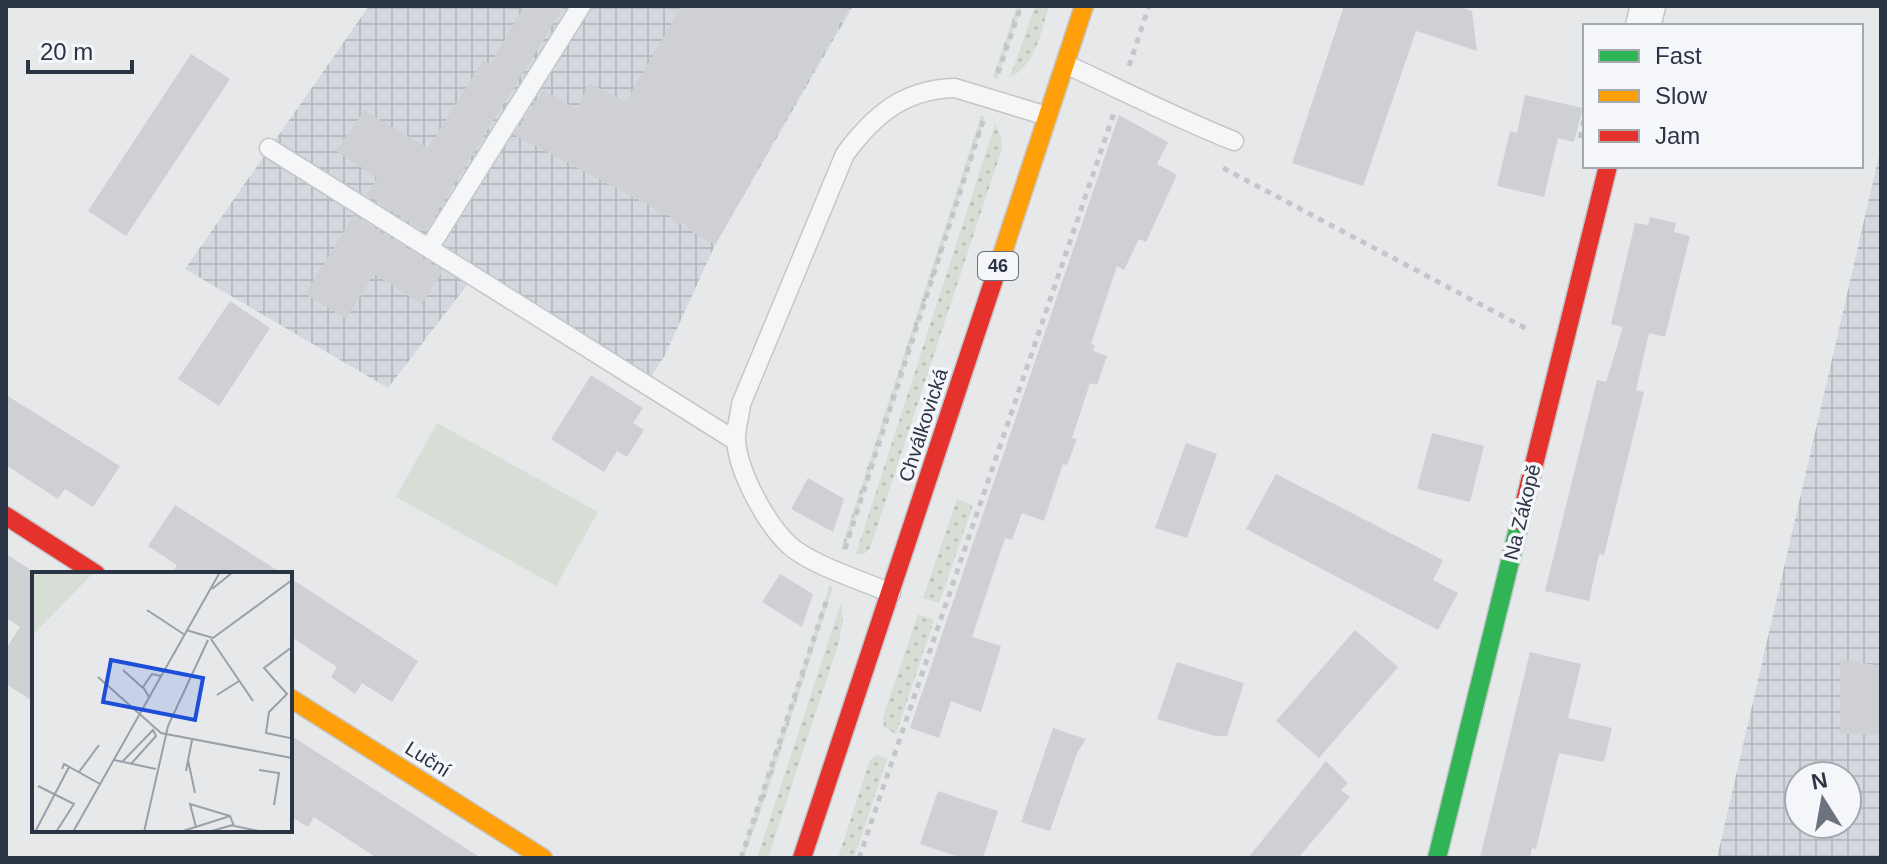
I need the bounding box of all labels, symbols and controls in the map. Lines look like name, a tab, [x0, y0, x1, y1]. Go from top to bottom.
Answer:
scale bar	[28, 24, 132, 74]
legend	[1583, 24, 1863, 168]
text: 20 m	[40, 38, 93, 65]
text: Fast	[1655, 42, 1702, 69]
text: Slow	[1655, 82, 1708, 109]
text: Jam	[1655, 122, 1700, 149]
road number: 46	[978, 252, 1018, 280]
street label: Chválkovická	[894, 365, 952, 484]
street label: Na Zákopě	[1499, 462, 1545, 562]
inset map	[32, 572, 292, 832]
street label: Luční	[401, 737, 455, 782]
north arrow	[1783, 760, 1863, 840]
text: N	[1809, 767, 1829, 795]

